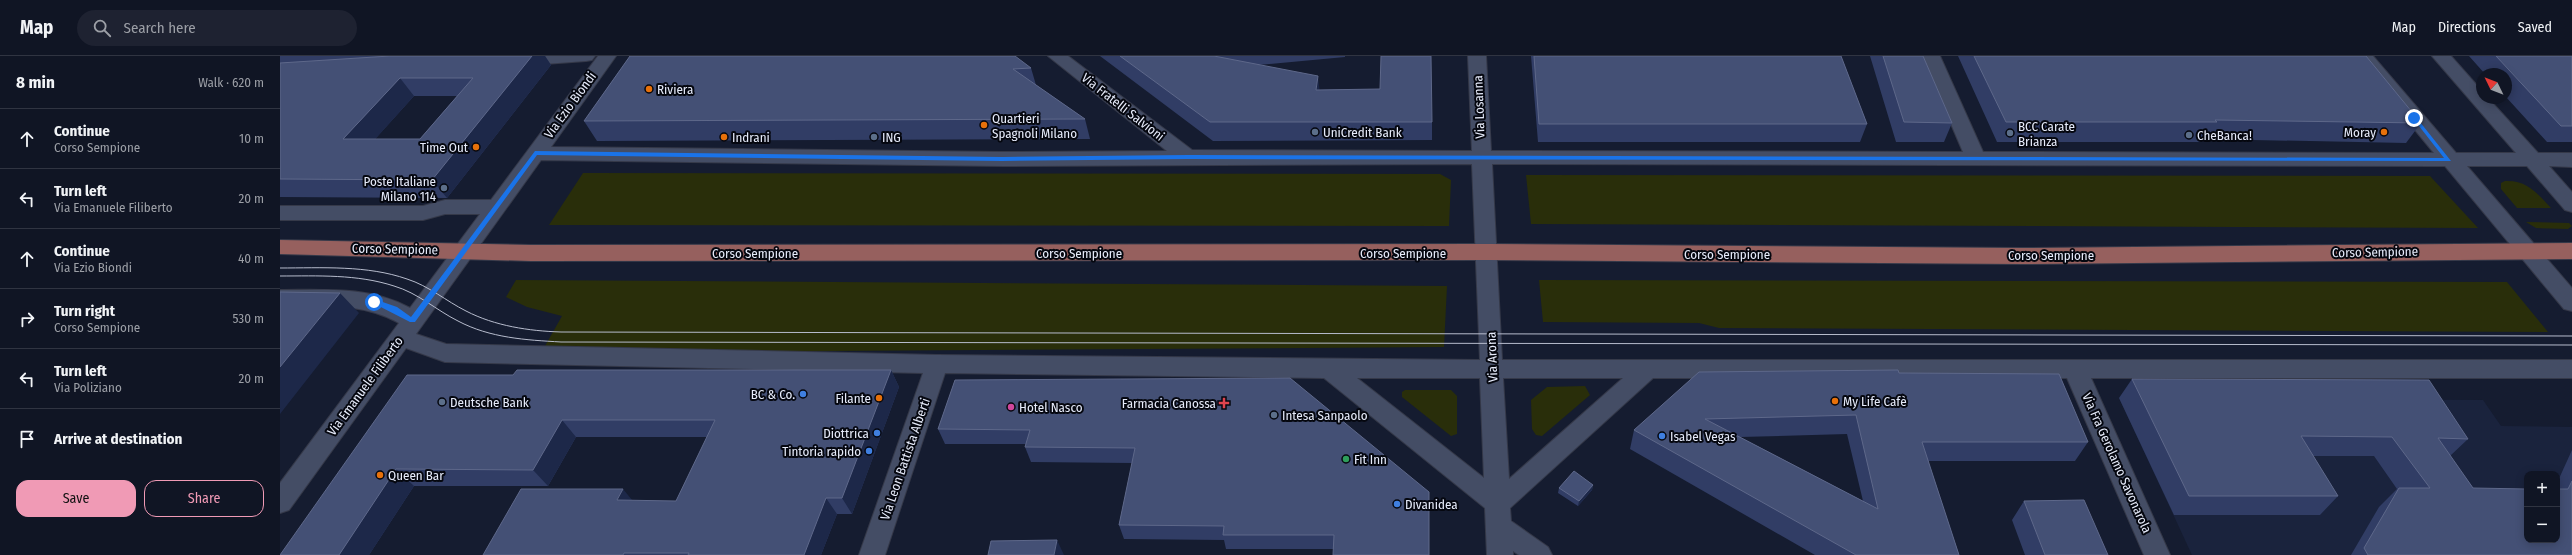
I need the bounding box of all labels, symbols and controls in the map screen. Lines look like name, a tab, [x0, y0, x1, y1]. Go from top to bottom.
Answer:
search box	[77, 10, 357, 46]
text: Map	[20, 16, 53, 39]
icon: search	[91, 17, 113, 39]
text: Search here	[123, 19, 196, 37]
text: Map	[2392, 19, 2416, 36]
text: Directions	[2438, 19, 2496, 36]
text: Saved	[2518, 19, 2552, 36]
north arrow	[2476, 68, 2512, 104]
street label: Via Ezio Biondi	[541, 69, 599, 141]
street label: Via Fratelli Salvioni	[1079, 70, 1167, 144]
text: 8 min	[16, 72, 55, 93]
text: Walk · 620 m	[198, 75, 264, 90]
street label: Via Losanna	[1470, 75, 1488, 139]
place label: Riviera	[657, 82, 693, 97]
marker: Riviera	[644, 84, 654, 94]
route end	[2405, 109, 2423, 127]
place label: Quartieri Spagnoli Milano	[992, 111, 1077, 141]
place label: BCC Carate Brianza	[2018, 119, 2075, 149]
marker: Quartieri Spagnoli Milano	[979, 120, 989, 130]
text: Continue	[54, 122, 110, 140]
place label: UniCredit Bank	[1323, 125, 1403, 140]
place label: Moray	[2344, 125, 2376, 140]
marker: UniCredit Bank	[1310, 127, 1320, 137]
marker: Moray	[2379, 127, 2389, 137]
icon: ahead	[16, 128, 38, 150]
marker: BCC Carate Brianza	[2005, 128, 2015, 138]
place label: CheBanca!	[2197, 128, 2252, 143]
place label: Indrani	[732, 130, 770, 145]
place label: ING	[882, 130, 901, 145]
marker: CheBanca!	[2184, 130, 2194, 140]
text: 10 m	[239, 131, 264, 146]
marker: Indrani	[719, 132, 729, 142]
marker: ING	[869, 132, 879, 142]
text: Corso Sempione	[54, 140, 140, 155]
place label: Time Out	[420, 140, 469, 155]
marker: Time Out	[471, 142, 481, 152]
place label: Poste Italiane Milano 114	[364, 174, 436, 204]
text: Turn left	[54, 182, 107, 200]
marker: Poste Italiane Milano 114	[439, 183, 449, 193]
icon: left	[16, 188, 38, 210]
text: 20 m	[238, 191, 264, 206]
text: Via Emanuele Filiberto	[54, 200, 173, 215]
street label: Corso Sempione	[352, 241, 438, 257]
text: Continue	[54, 242, 110, 260]
street label: Corso Sempione	[2332, 244, 2418, 260]
street label: Corso Sempione	[712, 246, 798, 261]
street label: Corso Sempione	[1036, 246, 1122, 261]
street label: Corso Sempione	[1360, 246, 1446, 261]
street label: Corso Sempione	[1684, 247, 1770, 262]
icon: ahead	[16, 248, 38, 270]
street label: Corso Sempione	[2008, 248, 2094, 263]
text: 40 m	[238, 251, 264, 266]
text: Via Ezio Biondi	[54, 260, 132, 275]
route start	[365, 293, 383, 311]
text: Turn right	[54, 302, 115, 320]
icon: right	[16, 308, 38, 330]
text: 530 m	[232, 311, 264, 326]
text: Corso Sempione	[54, 320, 140, 335]
street label: Via Arona	[1484, 332, 1500, 382]
street label: Via Emanuele Filiberto	[324, 333, 406, 438]
text: Turn left	[54, 362, 107, 380]
icon: left	[16, 368, 38, 390]
text: 20 m	[238, 371, 264, 386]
text: Via Poliziano	[54, 380, 122, 395]
place label: BC & Co.	[751, 387, 795, 402]
marker: BC & Co.	[798, 389, 808, 399]
place label: Filante	[835, 391, 871, 406]
street label: Via Fra Gerolamo Savonarola	[2079, 391, 2155, 535]
marker: Filante	[874, 393, 884, 403]
place label: My Life Cafè	[1843, 394, 1907, 409]
place label: Deutsche Bank	[450, 395, 530, 410]
street label: Via Leon Battista Alberti	[877, 396, 933, 522]
place label: Farmacia Canossa	[1122, 396, 1216, 411]
marker: My Life Cafè	[1830, 396, 1840, 406]
marker: Deutsche Bank	[437, 397, 447, 407]
marker: Farmacia Canossa	[1219, 398, 1229, 408]
place label: Hotel Nasco	[1019, 400, 1083, 415]
marker: Hotel Nasco	[1006, 402, 1016, 412]
place label: Intesa Sanpaolo	[1282, 408, 1368, 423]
marker: Intesa Sanpaolo	[1269, 410, 1279, 420]
place label: Diottrica	[823, 426, 869, 441]
icon: arrive	[16, 428, 38, 450]
marker: Diottrica	[872, 428, 882, 438]
place label: Isabel Vegas	[1670, 429, 1736, 444]
text: Arrive at destination	[54, 430, 182, 448]
marker: Isabel Vegas	[1657, 431, 1667, 441]
place label: Tintoria rapido	[782, 444, 861, 459]
marker: Tintoria rapido	[864, 446, 874, 456]
place label: Fit Inn	[1354, 452, 1387, 467]
marker: Fit Inn	[1341, 454, 1351, 464]
place label: Queen Bar	[388, 468, 444, 483]
marker: Queen Bar	[375, 470, 385, 480]
map controls	[2524, 471, 2560, 543]
button: +	[2524, 471, 2560, 507]
button: Save	[16, 480, 136, 517]
button: Share	[144, 480, 264, 517]
place label: Divanidea	[1405, 497, 1458, 512]
marker: Divanidea	[1392, 499, 1402, 509]
button: −	[2524, 507, 2560, 543]

